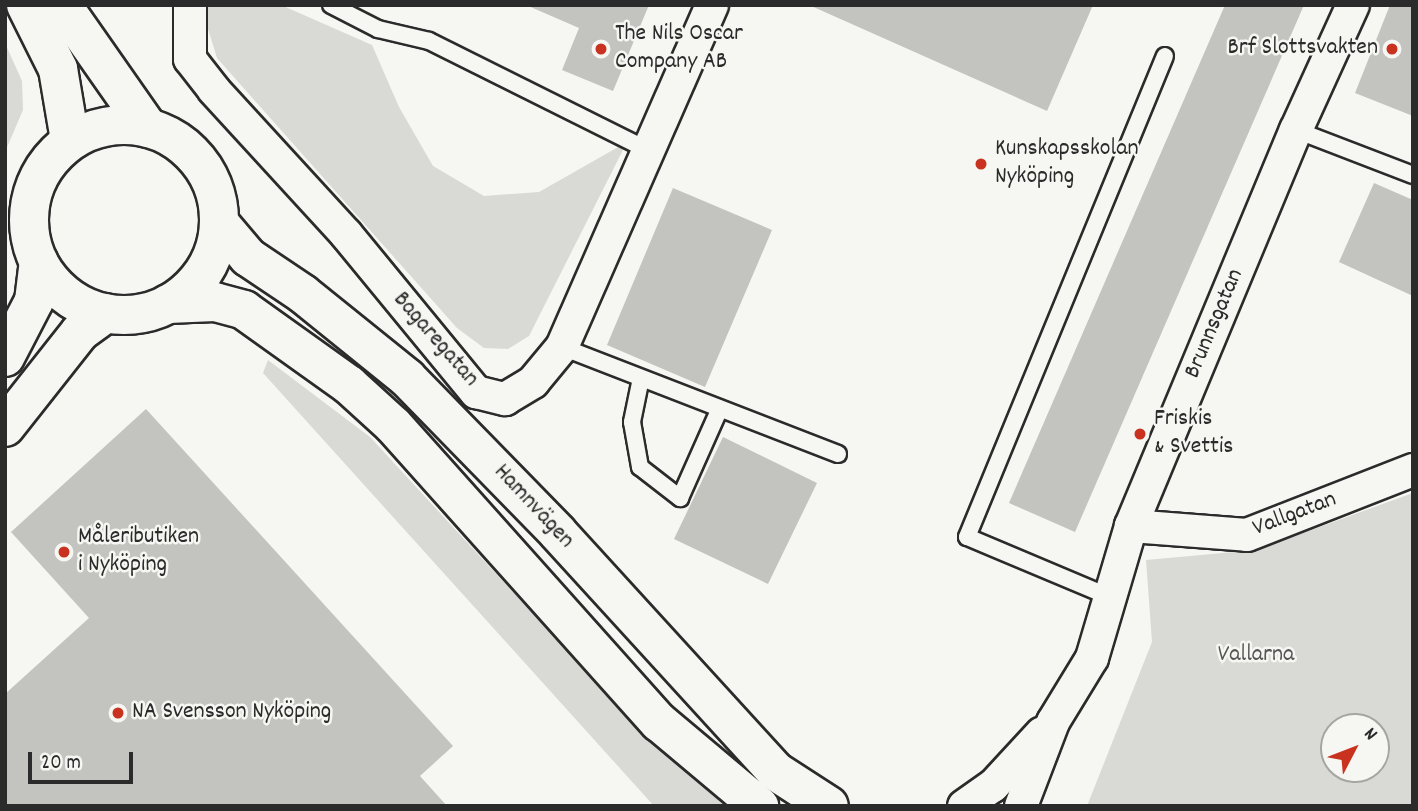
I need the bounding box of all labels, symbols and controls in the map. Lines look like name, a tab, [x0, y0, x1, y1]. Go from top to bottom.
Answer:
place label: The Nils Oscar Company AB	[615, 21, 743, 77]
place label: Brf Slottsvakten	[1227, 35, 1378, 63]
marker: The Nils Oscar Company AB	[593, 41, 609, 57]
marker: Brf Slottsvakten	[1384, 41, 1400, 57]
place label: Kunskapsskolan Nyköping	[995, 136, 1139, 192]
marker: Kunskapsskolan Nyköping	[973, 156, 989, 172]
street label: Brunnsgatan	[1179, 265, 1251, 383]
street label: Bagaregatan	[386, 286, 484, 394]
place label: Friskis & Svettis	[1154, 406, 1233, 462]
marker: Friskis & Svettis	[1132, 426, 1148, 442]
street label: Hamnvägen	[487, 459, 579, 555]
street label: Vallgatan	[1249, 486, 1341, 544]
place label: Måleributiken i Nyköping	[78, 524, 199, 580]
marker: Måleributiken i Nyköping	[56, 544, 72, 560]
park label: Vallarna	[1218, 642, 1294, 670]
place label: NA Svensson Nyköping	[132, 699, 331, 727]
marker: NA Svensson Nyköping	[110, 705, 126, 721]
north arrow	[1320, 713, 1390, 783]
text: N	[1356, 722, 1383, 747]
scale bar	[32, 738, 136, 782]
text: 20 m	[41, 749, 81, 779]

